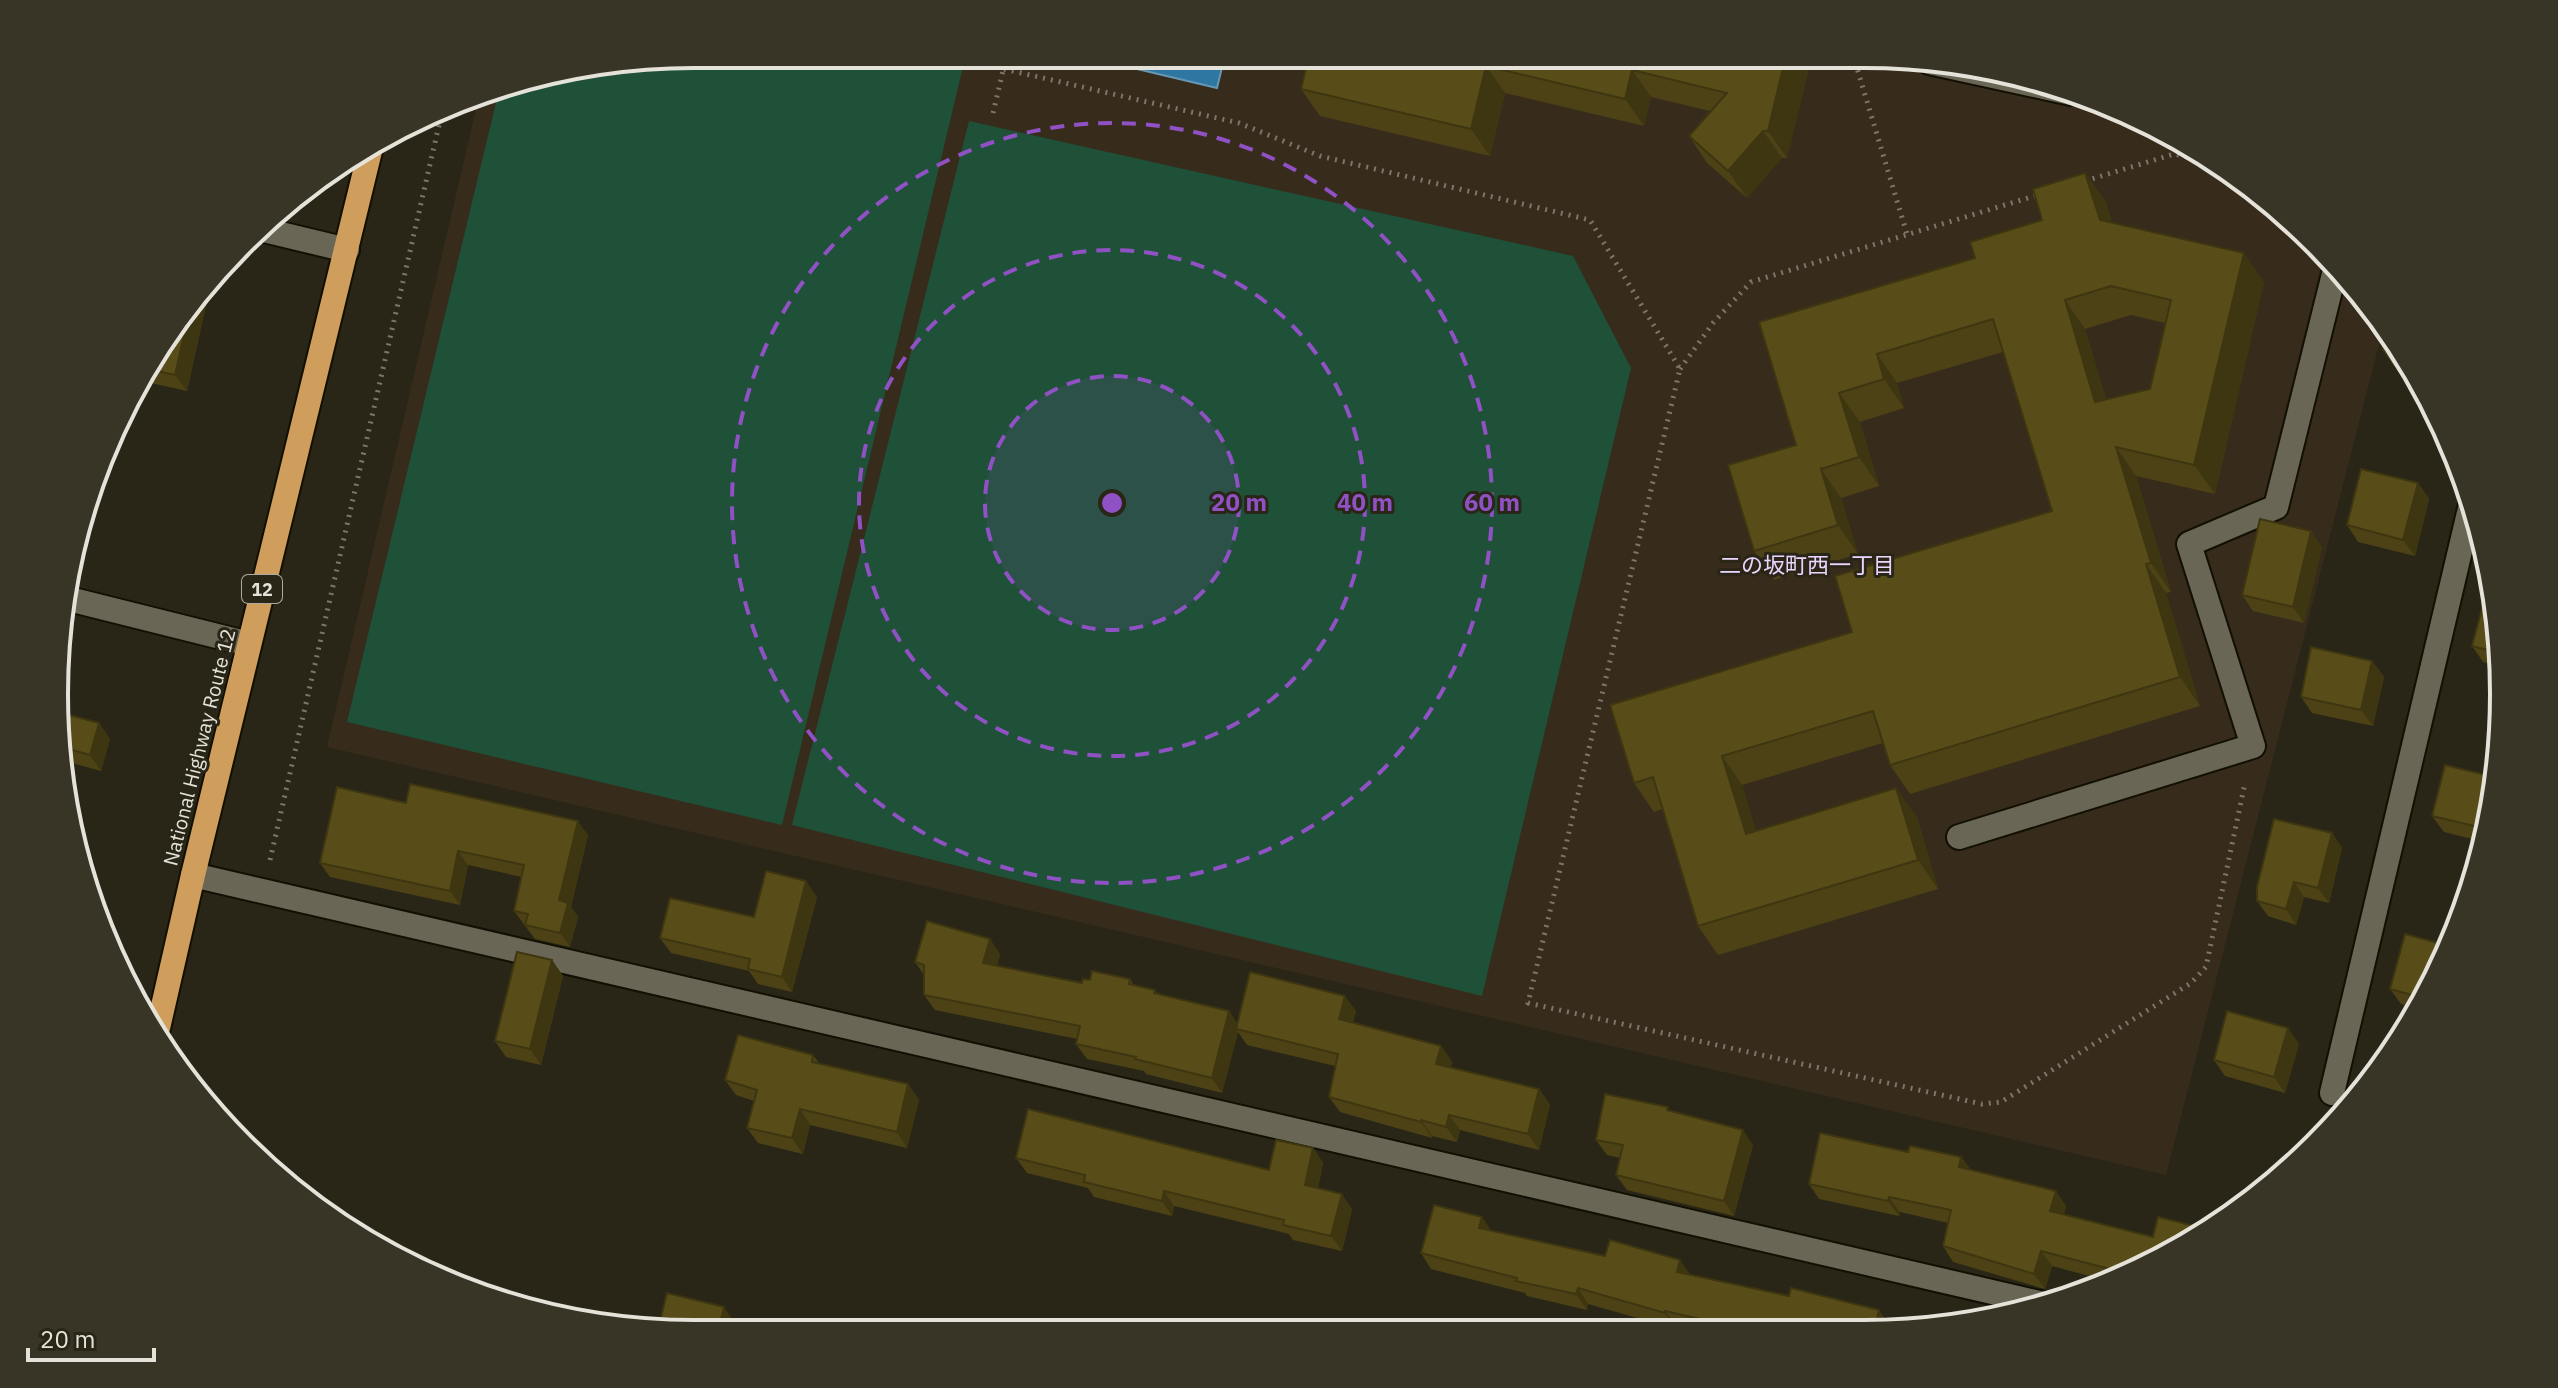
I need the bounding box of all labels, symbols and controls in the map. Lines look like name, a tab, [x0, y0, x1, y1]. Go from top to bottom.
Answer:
text: 20 m	[1211, 486, 1267, 518]
text: 40 m	[1337, 486, 1393, 518]
text: 60 m	[1464, 486, 1520, 518]
centre of rings	[1098, 489, 1126, 517]
district label: 二の坂町西一丁目	[1719, 550, 1895, 579]
road number: 12	[242, 575, 282, 603]
street label: National Highway Route 12	[156, 626, 242, 868]
scale bar	[28, 1312, 154, 1362]
text: 20 m	[40, 1323, 95, 1355]

